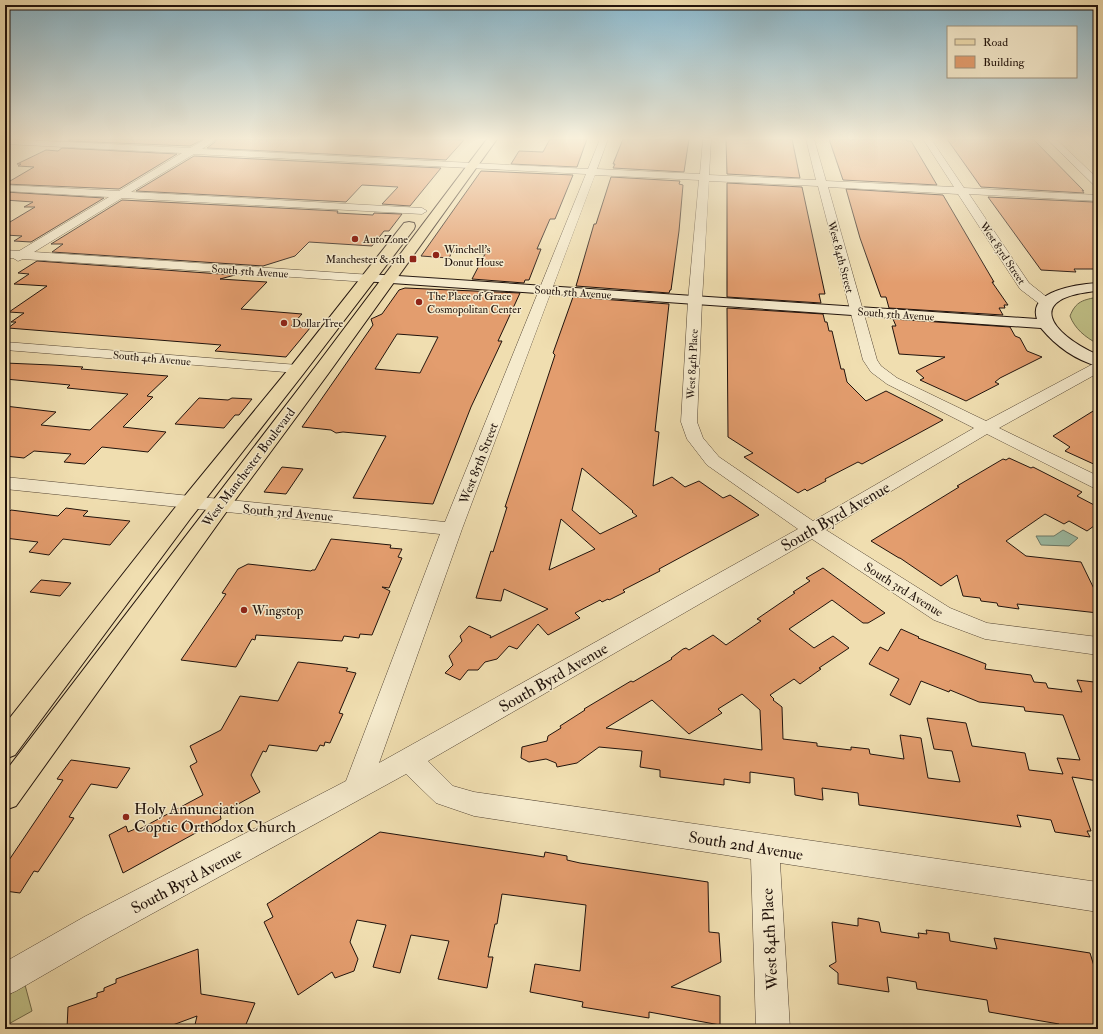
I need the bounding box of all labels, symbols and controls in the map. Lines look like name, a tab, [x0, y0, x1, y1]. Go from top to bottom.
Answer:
legend	[947, 26, 1077, 78]
text: Road	[983, 35, 1008, 50]
text: Building	[983, 55, 1026, 70]
street label: West 84th Street	[824, 219, 856, 295]
street label: West 83rd Street	[976, 219, 1028, 287]
place label: AutoZone	[362, 233, 408, 246]
marker: AutoZone	[350, 234, 360, 244]
place label: Winchell's Donut House	[443, 243, 504, 269]
marker: Winchell's Donut House	[431, 250, 441, 260]
place label: Manchester & 5th	[325, 253, 405, 266]
marker: Manchester & 5th	[408, 254, 418, 264]
street label: South 5th Avenue	[211, 262, 289, 281]
street label: South 5th Avenue	[534, 283, 612, 302]
place label: The Place of Grace Cosmopolitan Center	[427, 290, 522, 317]
marker: The Place of Grace Cosmopolitan Center	[414, 297, 424, 307]
street label: South 5th Avenue	[857, 305, 935, 324]
place label: Dollar Tree	[292, 317, 343, 330]
marker: Dollar Tree	[279, 318, 289, 328]
street label: West 84th Place	[684, 328, 701, 400]
street label: South 4th Avenue	[112, 349, 192, 368]
street label: West Manchester Boulevard	[198, 404, 299, 531]
street label: West 85th Street	[456, 420, 502, 507]
street label: South Byrd Avenue	[777, 477, 894, 556]
street label: South 3rd Avenue	[242, 501, 334, 525]
street label: South 3rd Avenue	[861, 559, 947, 621]
place label: Wingstop	[251, 603, 304, 620]
marker: Wingstop	[239, 605, 249, 615]
street label: South Byrd Avenue	[495, 638, 612, 717]
place label: Holy Annunciation Coptic Orthodox Church	[134, 799, 296, 838]
marker: Holy Annunciation Coptic Orthodox Church	[121, 812, 131, 822]
street label: South 2nd Avenue	[687, 827, 805, 865]
street label: South Byrd Avenue	[128, 843, 246, 919]
street label: West 84th Place	[757, 887, 783, 991]

